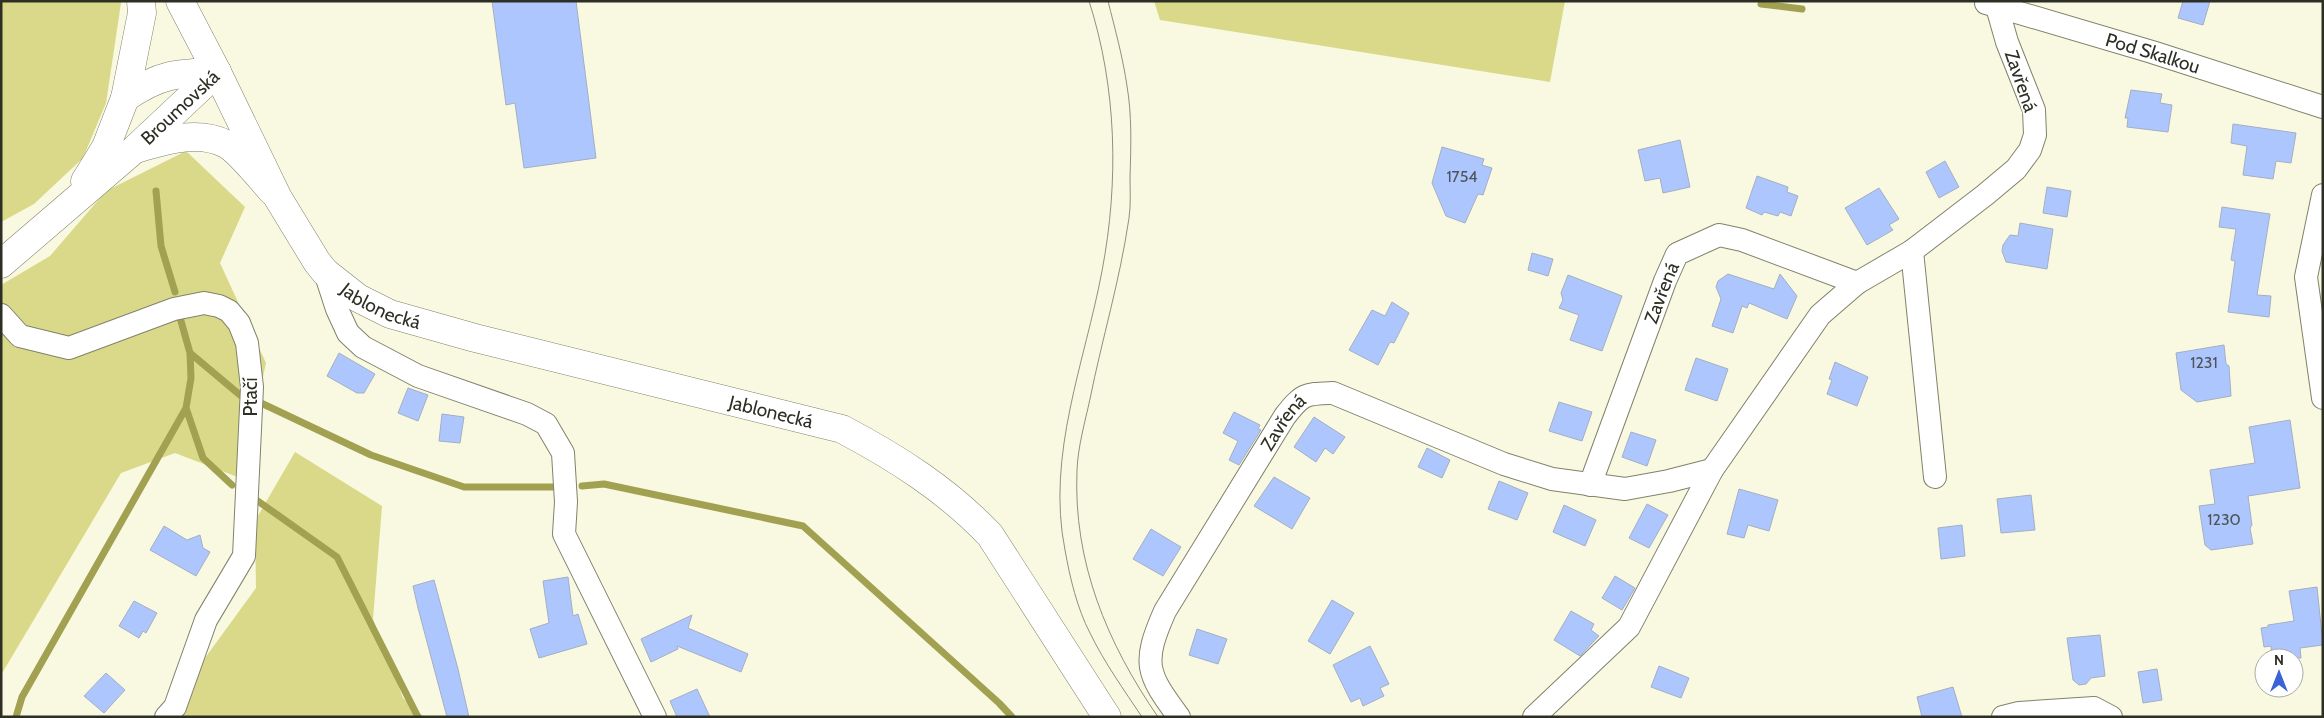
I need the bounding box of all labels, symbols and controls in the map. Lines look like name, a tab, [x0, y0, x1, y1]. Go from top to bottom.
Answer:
street label: Pod Skalkou	[2103, 27, 2203, 78]
street label: Zavřená	[2000, 47, 2042, 115]
street label: Broumovská	[136, 65, 224, 149]
house number: 1754	[1446, 167, 1478, 186]
street label: Zavřená	[1639, 258, 1683, 327]
street label: Jablonecká	[335, 277, 423, 334]
house number: 1231	[2190, 353, 2218, 372]
street label: Ptačí	[239, 377, 262, 417]
street label: Zavřená	[1255, 388, 1310, 455]
street label: Jablonecká	[726, 390, 815, 433]
house number: 1230	[2207, 510, 2241, 529]
north arrow	[2254, 648, 2304, 698]
text: N	[2274, 651, 2284, 669]

